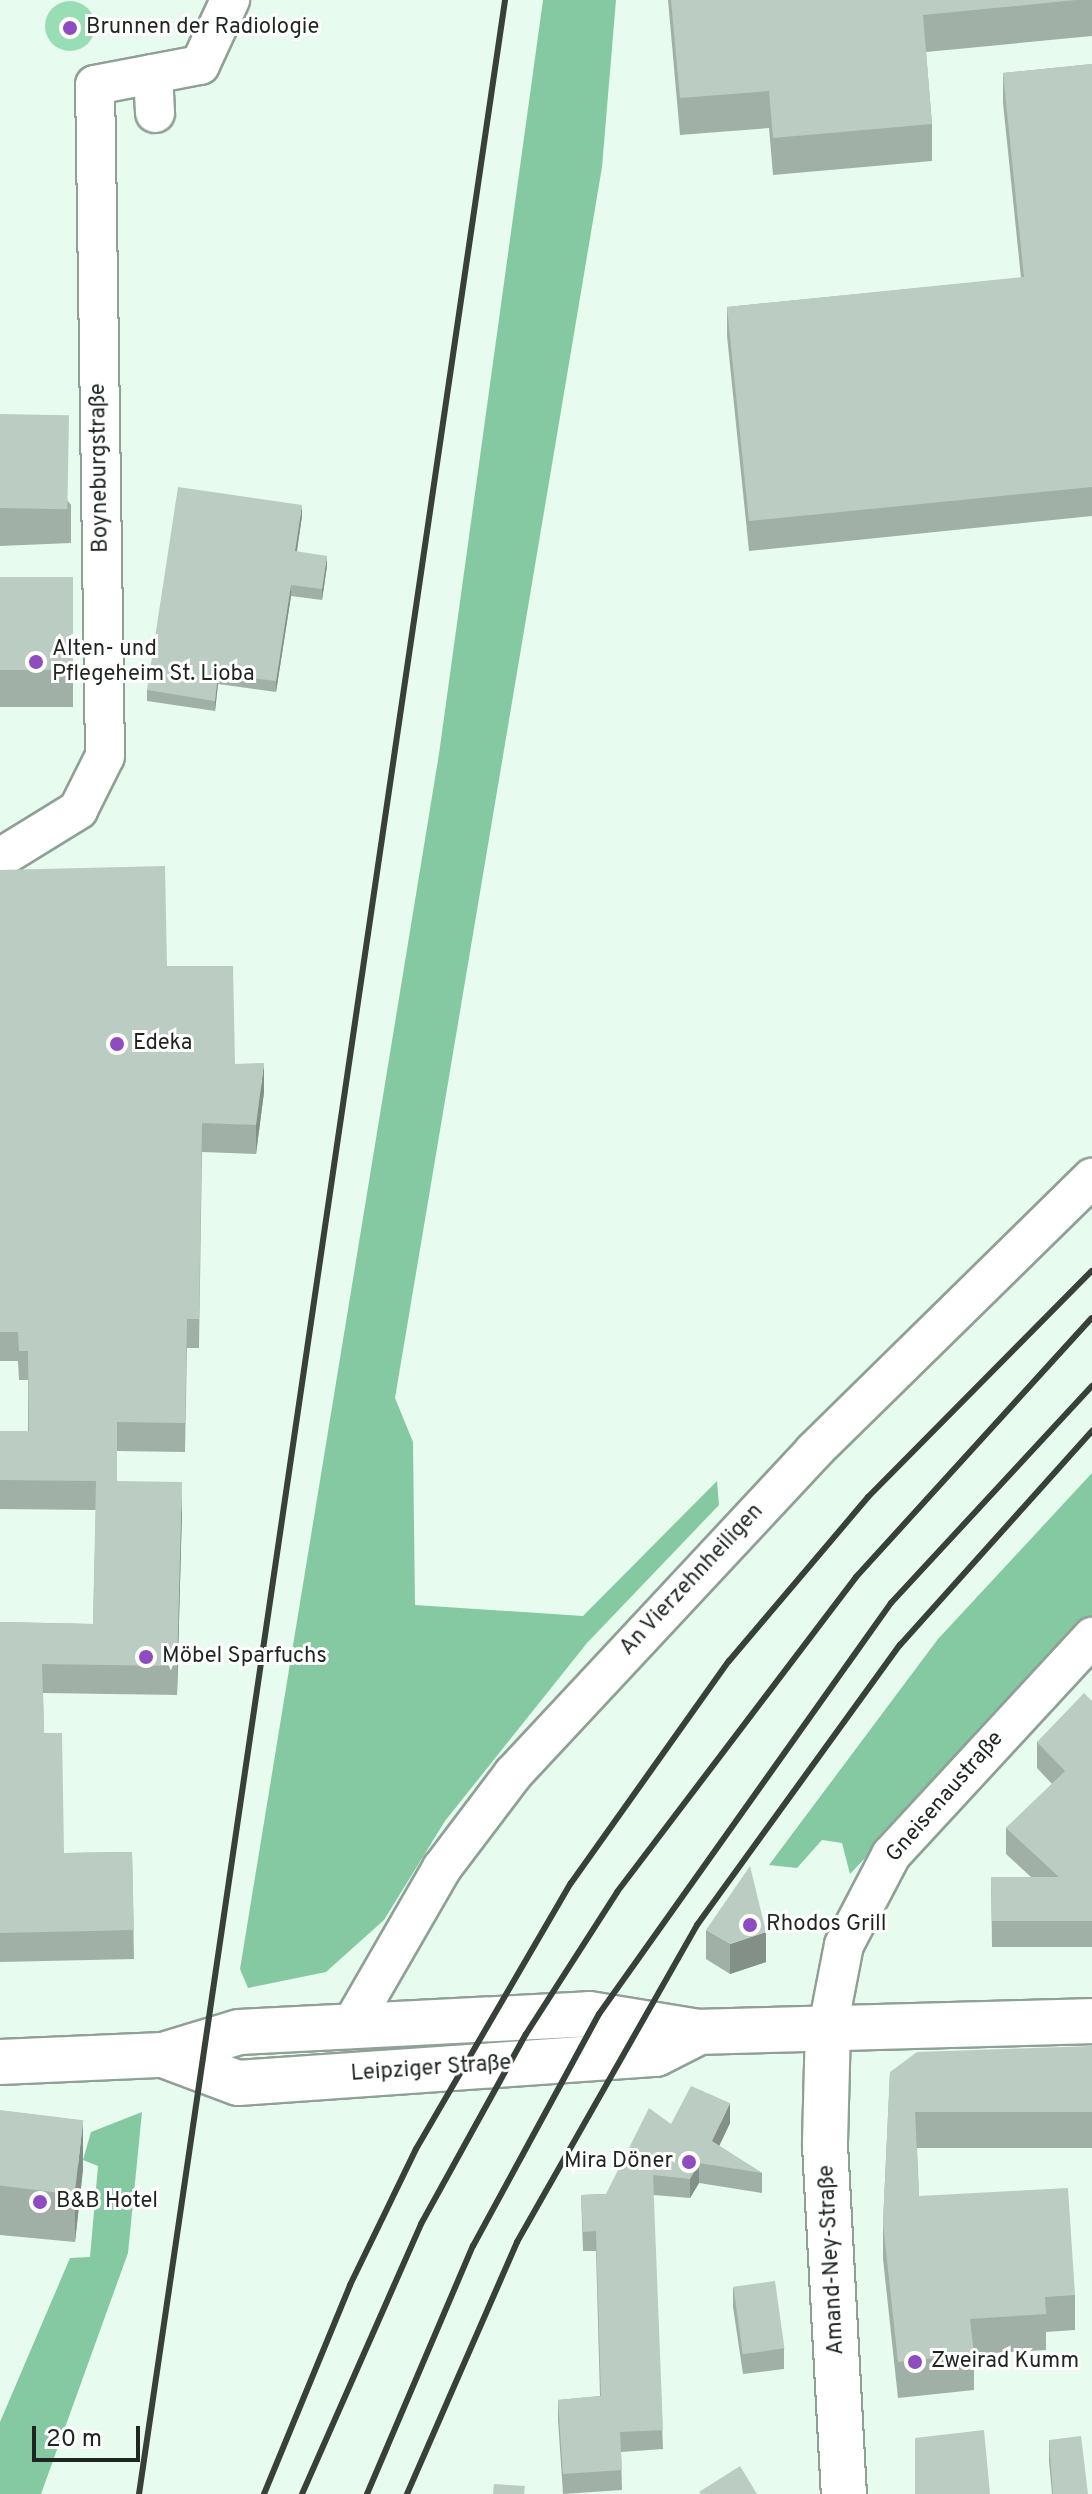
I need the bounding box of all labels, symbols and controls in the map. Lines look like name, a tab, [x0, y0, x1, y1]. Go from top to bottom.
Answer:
place label: Brunnen der Radiologie	[86, 15, 319, 41]
marker: Brunnen der Radiologie	[61, 19, 79, 37]
street label: Boyneburgstraße	[85, 383, 115, 553]
place label: Alten- und Pflegeheim St. Lioba	[52, 636, 255, 688]
marker: Alten- und Pflegeheim St. Lioba	[27, 653, 45, 671]
place label: Edeka	[133, 1031, 192, 1057]
marker: Edeka	[108, 1035, 126, 1053]
street label: An Vierzehnheiligen	[615, 1498, 769, 1662]
place label: Möbel Sparfuchs	[162, 1644, 327, 1670]
marker: Möbel Sparfuchs	[137, 1648, 155, 1666]
street label: Gneisenaustraße	[881, 1726, 1009, 1868]
place label: Rhodos Grill	[766, 1912, 887, 1938]
marker: Rhodos Grill	[741, 1916, 759, 1934]
street label: Leipziger Straße	[350, 2050, 512, 2088]
place label: Mira Döner	[564, 2149, 673, 2175]
marker: Mira Döner	[680, 2153, 698, 2171]
street label: Amand-Ney-Straße	[814, 2164, 850, 2356]
place label: B&B Hotel	[56, 2189, 158, 2215]
marker: B&B Hotel	[31, 2193, 49, 2211]
place label: Zweirad Kumm	[931, 2349, 1079, 2375]
marker: Zweirad Kumm	[906, 2353, 924, 2371]
scale bar	[36, 2410, 144, 2460]
text: 20 m	[46, 2425, 102, 2455]

